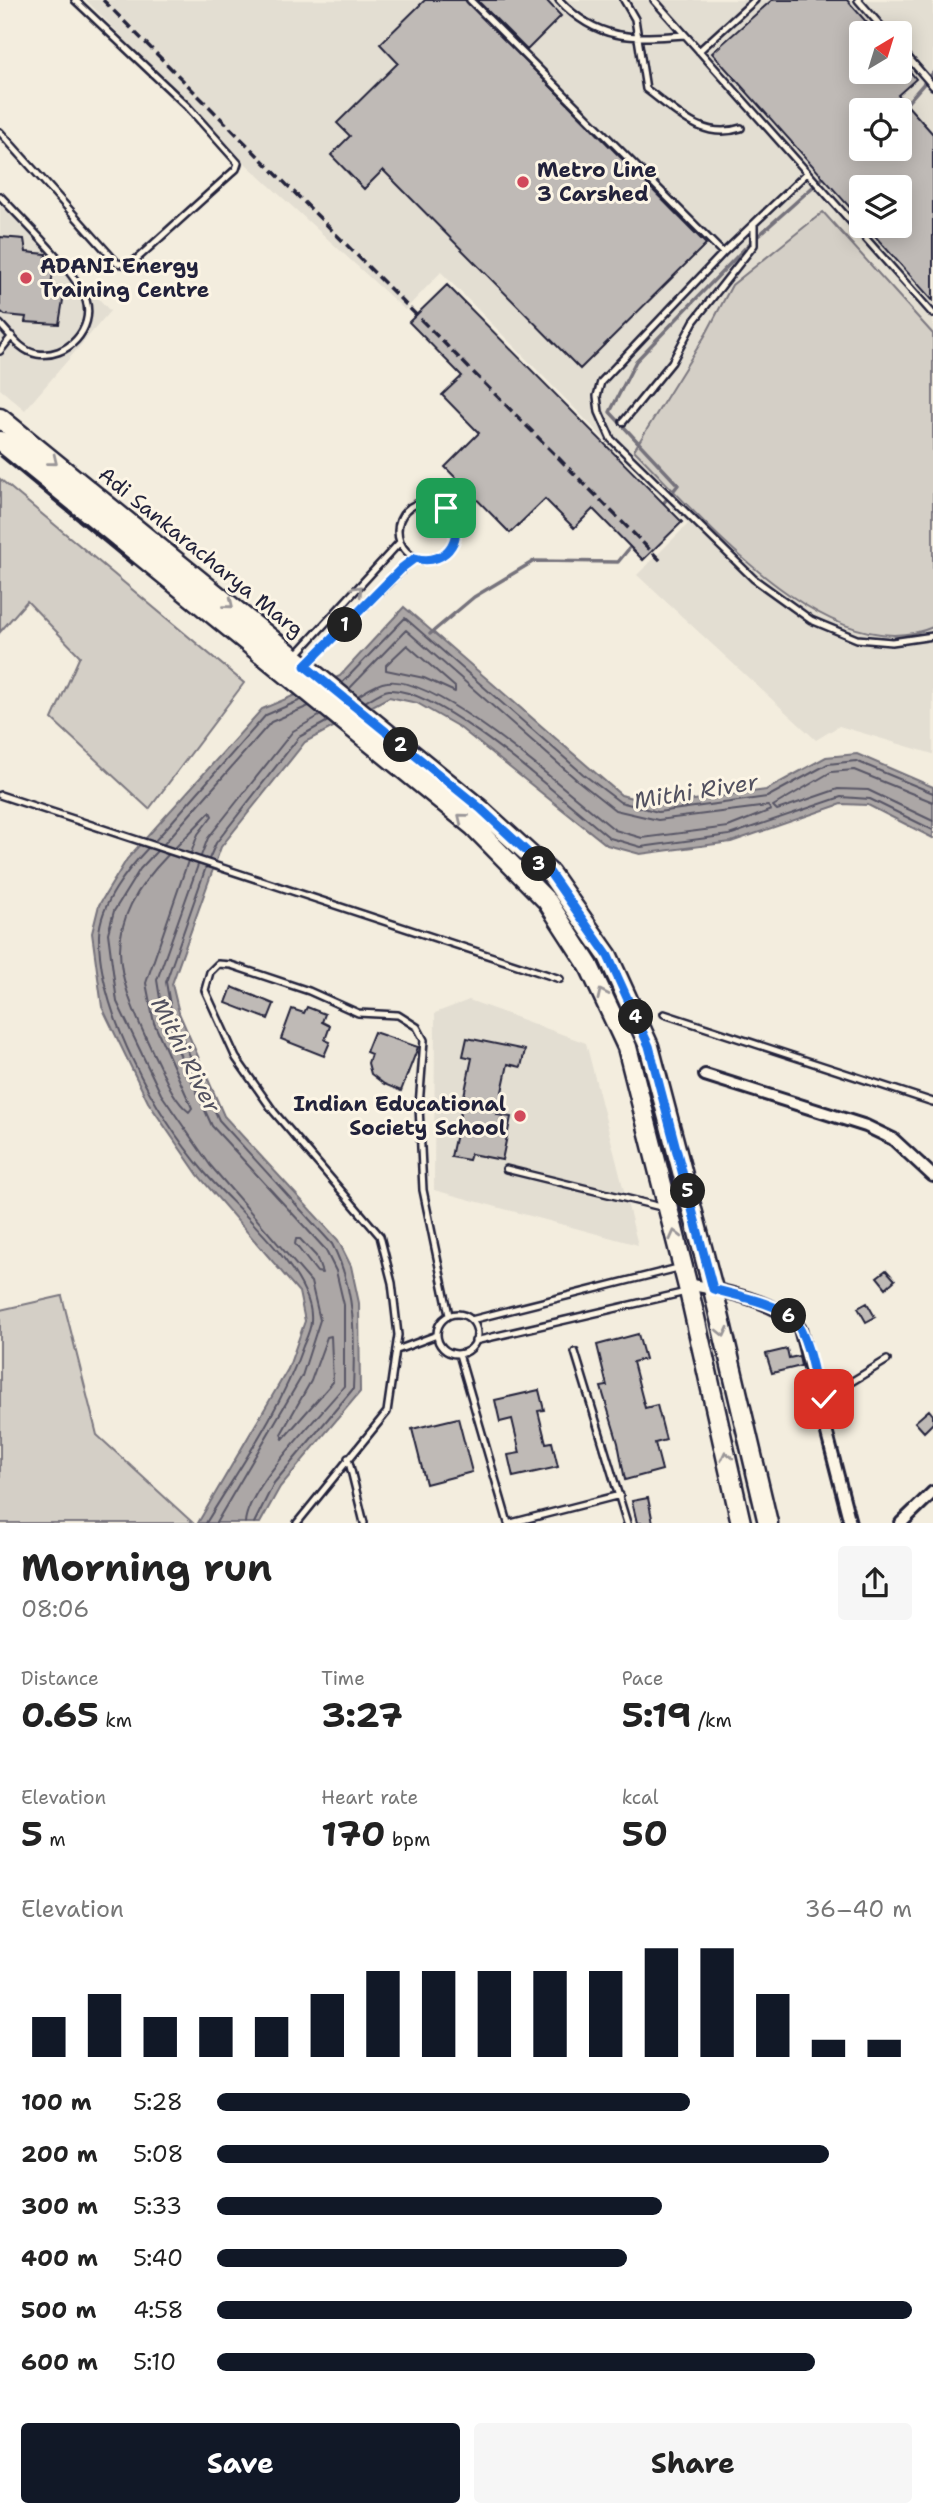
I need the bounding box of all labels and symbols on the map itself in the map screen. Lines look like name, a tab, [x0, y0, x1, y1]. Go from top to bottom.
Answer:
north arrow	[849, 21, 912, 84]
place label: Metro Line 3 Carshed	[537, 156, 657, 208]
marker: Metro Line 3 Carshed	[515, 174, 531, 190]
place label: ADANI Energy Training Centre	[40, 252, 209, 304]
marker: ADANI Energy Training Centre	[18, 270, 34, 286]
one-way arrow	[45, 452, 57, 465]
street label: Adi Sankaracharya Marg	[92, 460, 310, 644]
pin	[416, 478, 476, 538]
one-way arrow	[349, 585, 362, 598]
one-way arrow	[222, 596, 234, 609]
pin: 1	[328, 608, 362, 642]
pin: 2	[384, 728, 418, 762]
water label: Mithi River	[632, 766, 761, 816]
one-way arrow	[458, 813, 470, 826]
pin: 3	[522, 846, 556, 882]
one-way arrow	[596, 989, 610, 1001]
water label: Mithi River	[144, 992, 228, 1119]
pin: 4	[618, 1000, 654, 1034]
place label: Indian Educational Society School	[293, 1090, 506, 1142]
marker: Indian Educational Society School	[512, 1108, 528, 1124]
pin: 5	[670, 1174, 706, 1208]
one-way arrow	[669, 1229, 683, 1241]
pin: 6	[772, 1298, 806, 1334]
one-way arrow	[715, 1325, 729, 1337]
pin	[794, 1369, 854, 1429]
one-way arrow	[719, 1450, 734, 1462]

